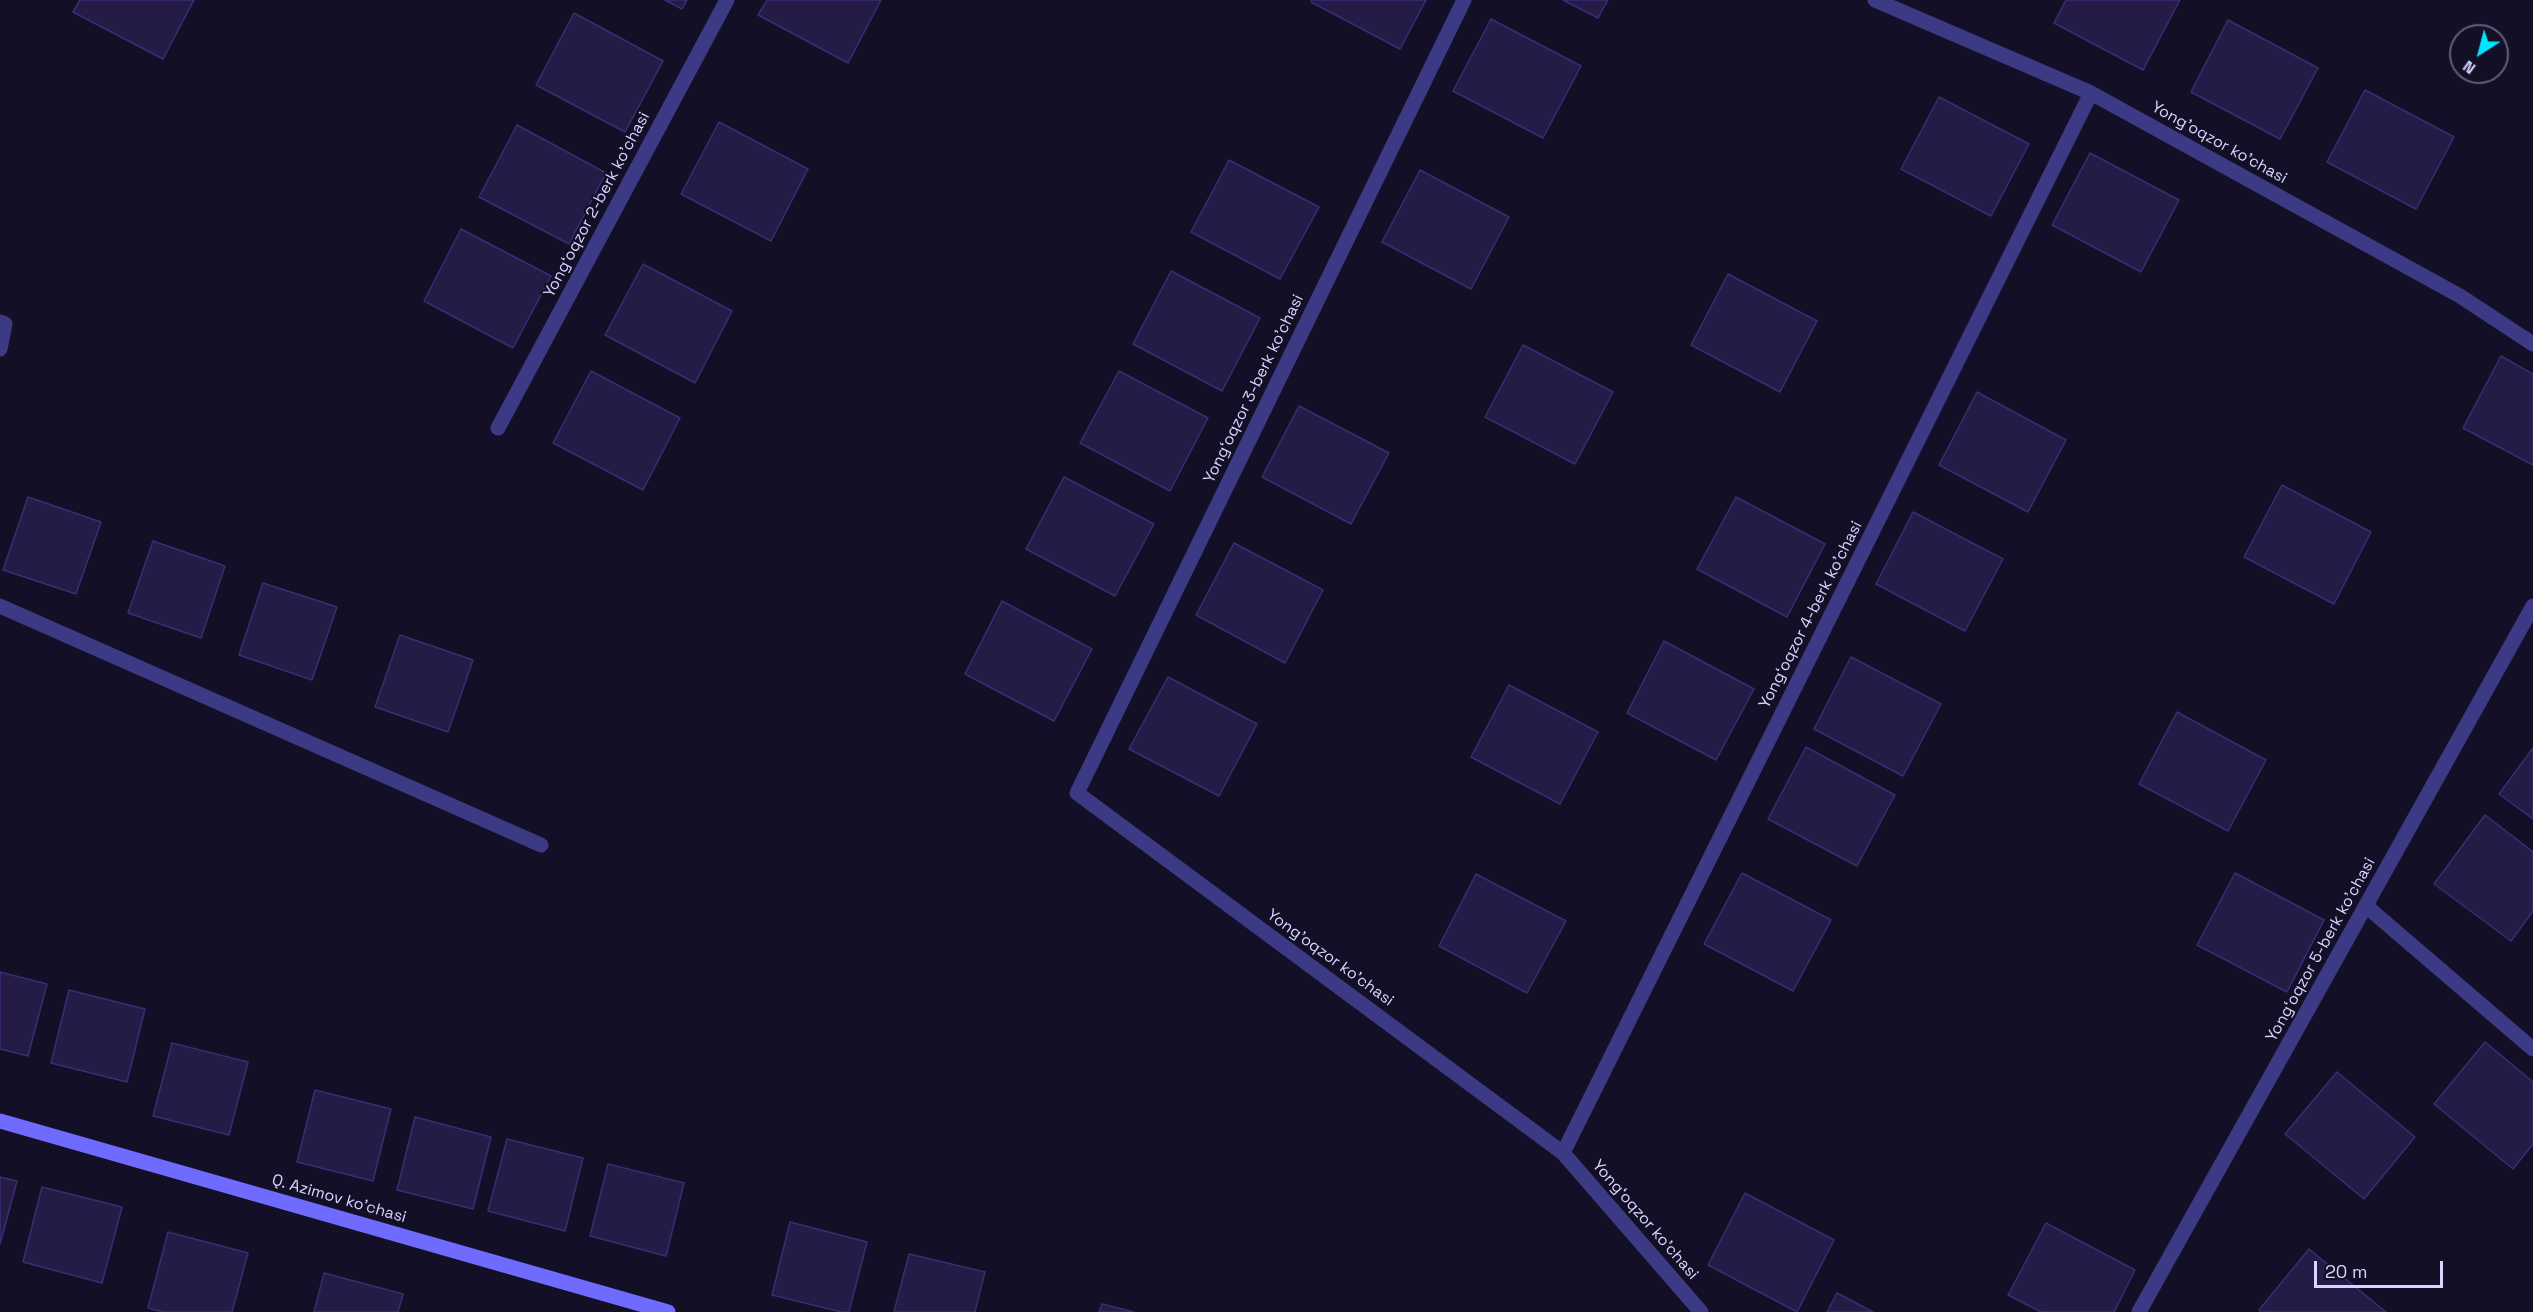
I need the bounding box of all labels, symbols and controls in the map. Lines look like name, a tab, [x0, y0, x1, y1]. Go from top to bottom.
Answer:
north arrow	[2449, 24, 2509, 84]
text: N	[2459, 56, 2480, 79]
street label: Yong'oqzor ko'chasi	[2148, 98, 2290, 188]
street label: Yong‘oqzor 2-berk ko'chasi	[540, 109, 654, 301]
street label: Yong‘oqzor 3-berk ko'chasi	[1200, 292, 1308, 486]
street label: Yong‘oqzor 4-berk ko'chasi	[1755, 518, 1867, 712]
street label: Yong‘oqzor 5-berk ko'chasi	[2262, 855, 2380, 1045]
street label: Yong'oqzor ko'chasi	[1263, 906, 1397, 1010]
street label: Yong‘oqzor ko'chasi	[1588, 1156, 1702, 1284]
street label: Q. Azimov ko'chasi	[270, 1171, 408, 1227]
scale bar	[2317, 1249, 2446, 1287]
text: 20 m	[2325, 1260, 2368, 1283]

